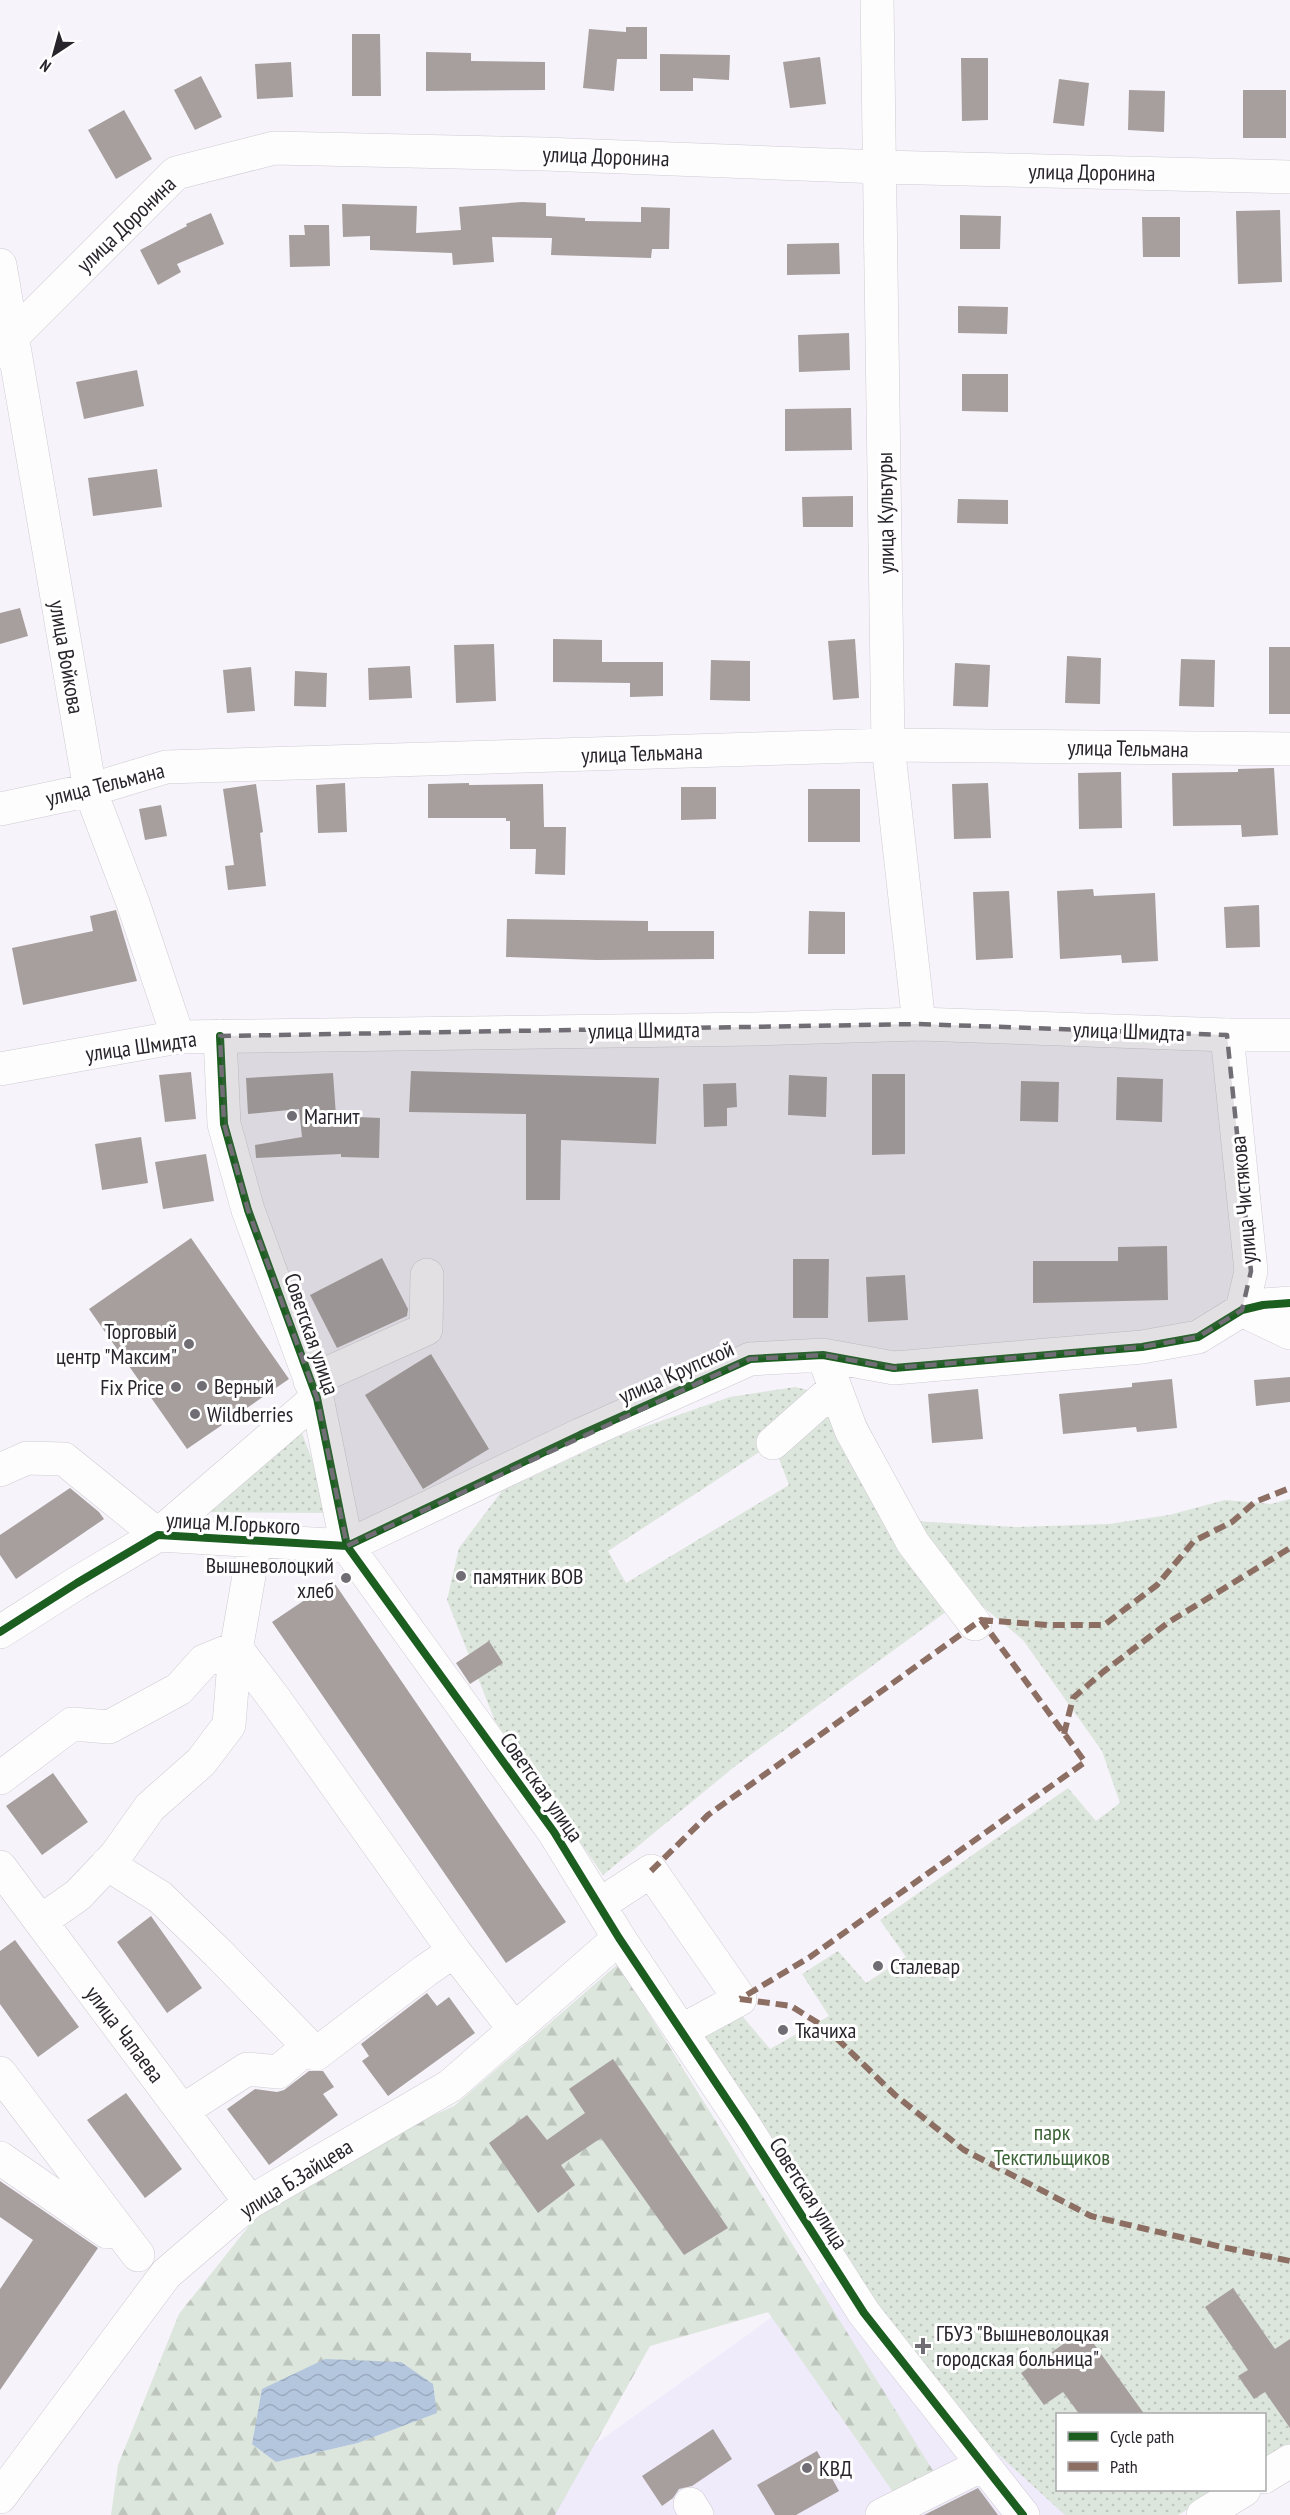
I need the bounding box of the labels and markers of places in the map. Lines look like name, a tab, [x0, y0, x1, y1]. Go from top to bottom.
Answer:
place label: Магнит	[304, 1102, 361, 1130]
marker: Магнит	[285, 1109, 299, 1123]
place label: Торговый центр "Максим"	[56, 1317, 177, 1370]
marker: Торговый центр "Максим"	[182, 1337, 196, 1351]
place label: Верный	[214, 1372, 274, 1400]
place label: Fix Price	[100, 1373, 164, 1401]
marker: Верный	[195, 1379, 209, 1393]
marker: Fix Price	[169, 1380, 183, 1394]
place label: Wildberries	[207, 1400, 293, 1428]
marker: Wildberries	[188, 1407, 202, 1421]
place label: Вышневолоцкий хлеб	[206, 1551, 334, 1604]
place label: памятник ВОВ	[473, 1562, 583, 1590]
marker: памятник ВОВ	[454, 1569, 468, 1583]
marker: Вышневолоцкий хлеб	[339, 1571, 353, 1585]
place label: Сталевар	[890, 1952, 960, 1980]
marker: Сталевар	[871, 1959, 885, 1973]
place label: Ткачиха	[795, 2016, 856, 2044]
marker: Ткачиха	[776, 2023, 790, 2037]
place label: ГБУЗ "Вышневолоцкая городская больница"	[936, 2319, 1109, 2372]
marker: ГБУЗ "Вышневолоцкая городская больница"	[914, 2337, 932, 2355]
place label: КВД	[819, 2454, 852, 2482]
marker: КВД	[800, 2461, 814, 2475]

